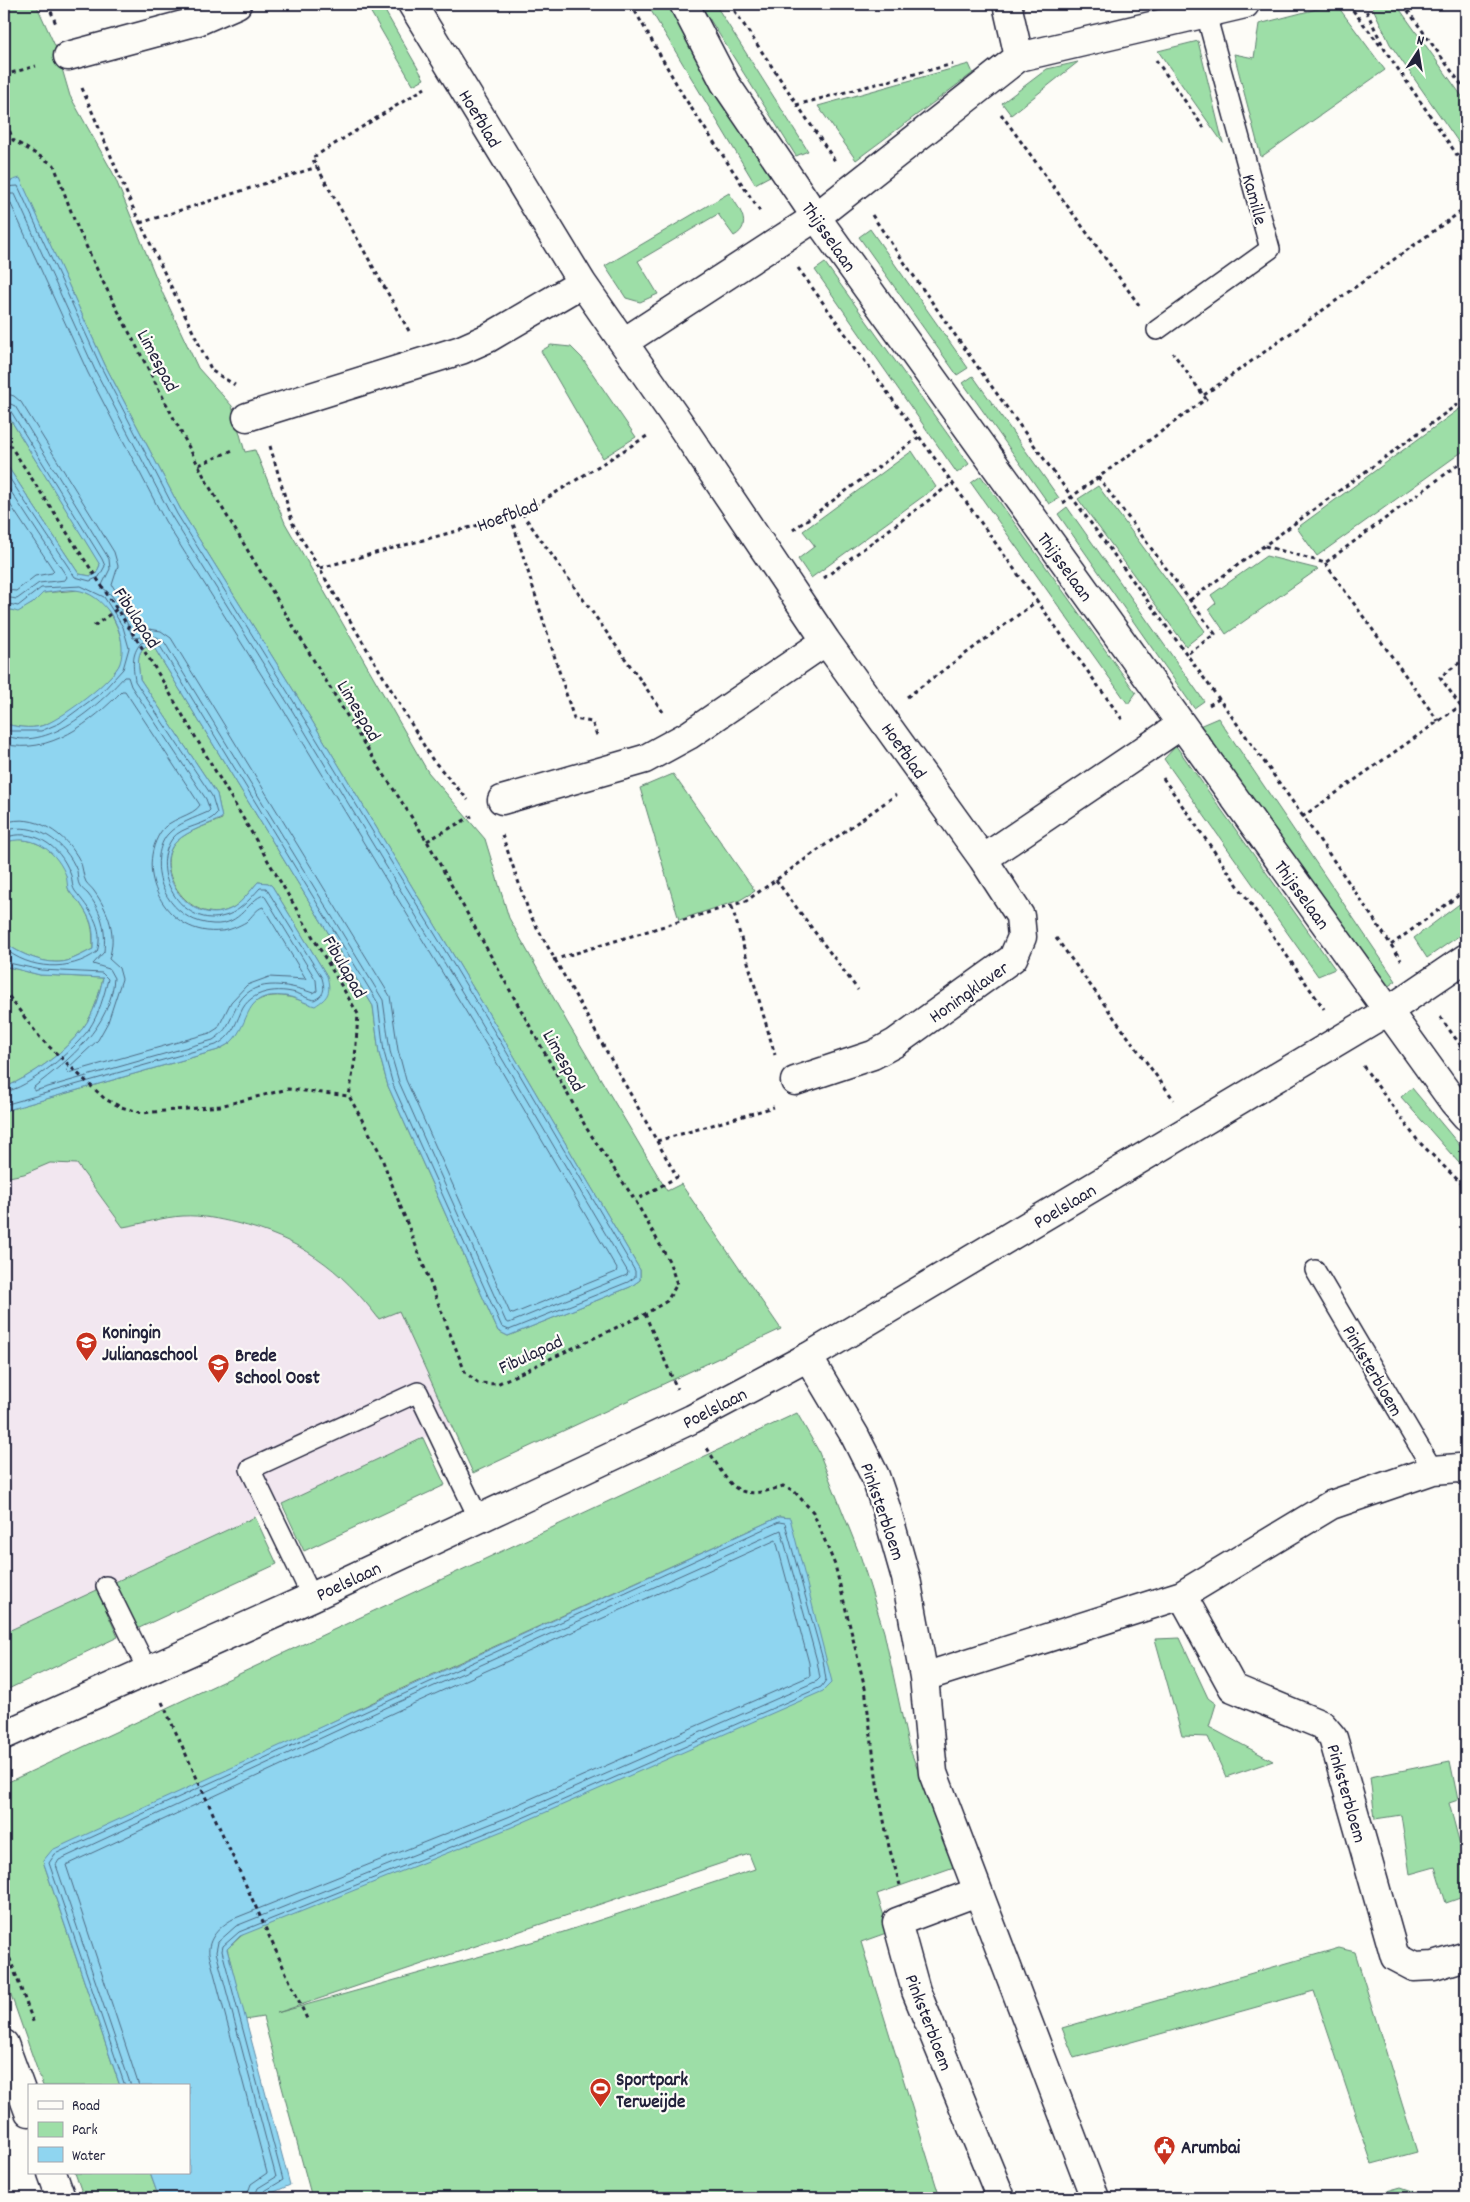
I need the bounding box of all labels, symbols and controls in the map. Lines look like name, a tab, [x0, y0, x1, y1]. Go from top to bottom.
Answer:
north arrow	[1392, 28, 1442, 78]
text: N	[1415, 31, 1426, 52]
street label: Hoefblad	[450, 86, 506, 154]
street label: Kamille	[1233, 171, 1272, 228]
street label: Thijsselaan	[793, 197, 861, 279]
street label: Limespad	[128, 326, 184, 398]
street label: Hoefblad	[474, 494, 543, 541]
street label: Thijsselaan	[1029, 528, 1098, 608]
street label: Fibulapad	[105, 583, 165, 655]
street label: Limespad	[328, 676, 386, 748]
street label: Hoefblad	[873, 718, 931, 786]
street label: Thijsselaan	[1266, 856, 1335, 936]
street label: Fibulapad	[314, 931, 372, 1004]
street label: Honingklaver	[925, 956, 1015, 1031]
street label: Limespad	[534, 1026, 590, 1098]
street label: Poelslaan	[1029, 1179, 1102, 1237]
place label: Koningin Julianaschool	[102, 1321, 198, 1370]
street label: Pinksterbloem	[1334, 1321, 1408, 1423]
street label: Fibulapad	[495, 1329, 568, 1383]
school or university icon: Koningin Julianaschool	[74, 1330, 98, 1361]
place label: Brede School Oost	[235, 1344, 320, 1393]
school or university icon: Brede School Oost	[207, 1353, 231, 1384]
street label: Poelslaan	[679, 1382, 752, 1438]
street label: Pinksterbloem	[851, 1460, 910, 1565]
street label: Poelslaan	[312, 1556, 386, 1610]
street label: Pinksterbloem	[1318, 1741, 1372, 1847]
street label: Pinksterbloem	[896, 1971, 958, 2076]
place label: Sportpark Terweijde	[616, 2068, 688, 2117]
sports icon: Sportpark Terweijde	[588, 2077, 612, 2108]
legend	[28, 2084, 190, 2174]
text: Road	[72, 2096, 100, 2118]
text: Park	[72, 2120, 98, 2142]
public building icon: Arumbai	[1153, 2134, 1177, 2165]
place label: Arumbai	[1181, 2136, 1241, 2163]
text: Water	[72, 2146, 106, 2168]

